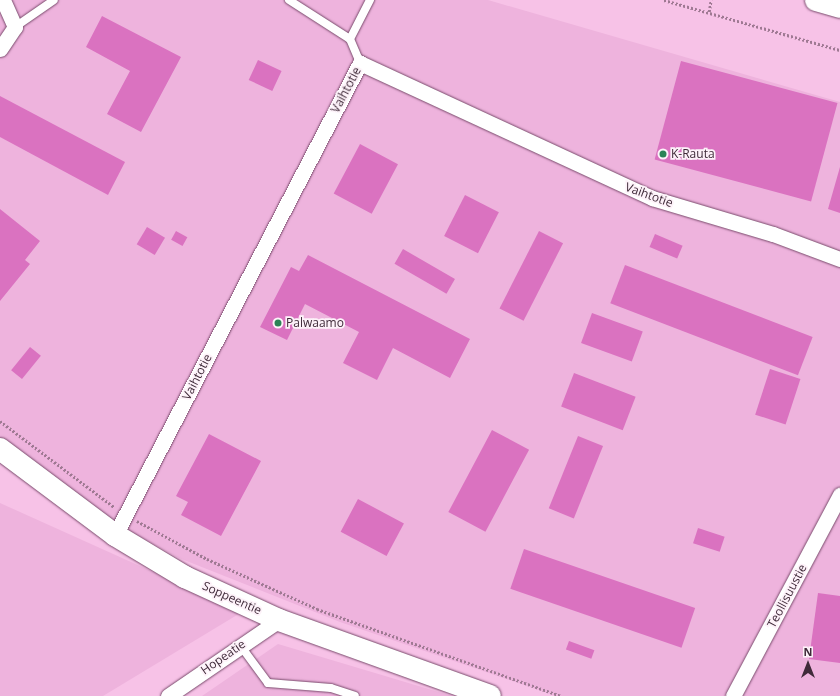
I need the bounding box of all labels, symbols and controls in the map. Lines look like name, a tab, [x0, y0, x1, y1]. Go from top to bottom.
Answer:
street label: Vaihtotie	[328, 65, 364, 115]
place label: K-Rauta	[671, 147, 715, 161]
marker: K-Rauta	[658, 149, 668, 159]
street label: Vaihtotie	[623, 180, 675, 210]
place label: Palwaamo	[286, 316, 344, 330]
marker: Palwaamo	[273, 318, 283, 328]
street label: Vaihtotie	[179, 352, 215, 402]
street label: Teollisuustie	[764, 562, 810, 630]
street label: Soppeentie	[200, 579, 264, 617]
street label: Hopeatie	[198, 637, 248, 677]
north arrow	[788, 644, 828, 684]
text: N	[804, 644, 812, 659]

